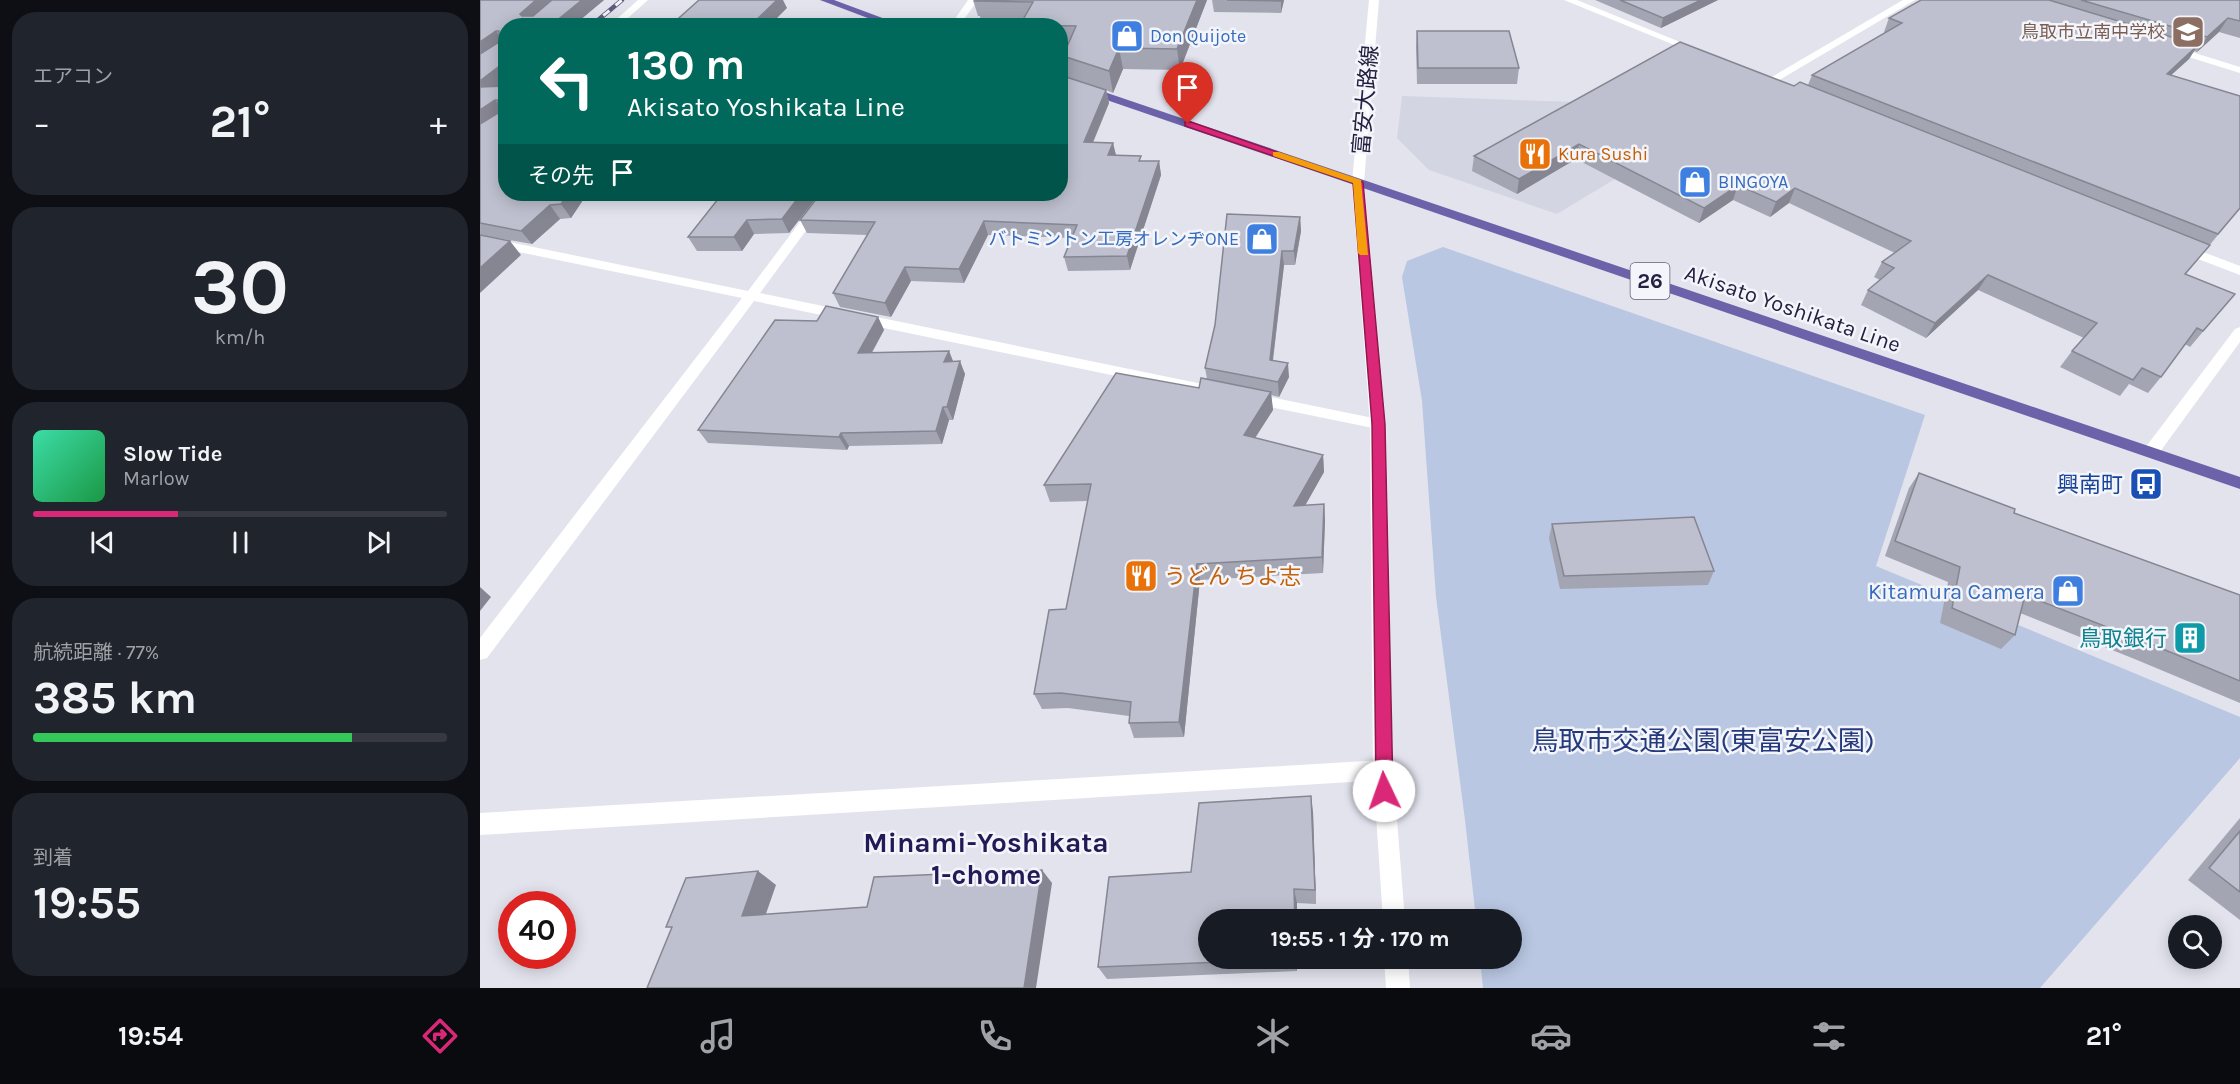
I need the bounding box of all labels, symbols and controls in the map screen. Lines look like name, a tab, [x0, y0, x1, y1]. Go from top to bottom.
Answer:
school or university icon: 鳥取市立南中学校	[2170, 14, 2206, 50]
shop icon: Don Quijote	[1109, 18, 1145, 54]
place label: 鳥取市立南中学校	[2021, 21, 2165, 43]
place label: Don Quijote	[1150, 25, 1246, 47]
text: 130 m	[627, 40, 745, 90]
icon: left	[528, 42, 606, 120]
street label: 富安大路線	[1348, 44, 1384, 156]
pin	[1162, 62, 1213, 124]
text: エアコン	[33, 65, 113, 88]
icon: arrive	[1171, 71, 1204, 104]
text: Akisato Yoshikata Line	[627, 91, 905, 123]
text: 21°	[210, 96, 270, 148]
text: −	[33, 104, 50, 142]
text: +	[430, 104, 447, 142]
restaurant icon: Kura Sushi	[1517, 136, 1553, 172]
place label: Kura Sushi	[1558, 143, 1648, 165]
icon: arrive	[606, 156, 639, 189]
text: その先	[528, 163, 594, 189]
shop icon: BINGOYA	[1677, 164, 1713, 200]
place label: BINGOYA	[1718, 171, 1788, 193]
shop icon: バトミントン工房オレンヂONE	[1244, 221, 1280, 257]
place label: バトミントン工房オレンヂONE	[988, 228, 1239, 250]
text: 30	[191, 241, 289, 333]
street label: Akisato Yoshikata Line	[1681, 260, 1904, 358]
road number: 26	[1630, 263, 1670, 299]
text: km/h	[215, 326, 265, 349]
text: Slow Tide	[123, 441, 223, 467]
bus stop icon: 興南町	[2128, 466, 2164, 502]
text: Marlow	[123, 467, 189, 490]
place label: 興南町	[2057, 472, 2123, 498]
icon: previous	[86, 526, 119, 559]
icon: pause	[224, 526, 257, 559]
icon: next	[362, 526, 395, 559]
restaurant icon: うどん ちよ志	[1123, 558, 1159, 594]
place label: うどん ちよ志	[1164, 564, 1301, 590]
shop icon: Kitamura Camera	[2050, 573, 2086, 609]
place label: Kitamura Camera	[1868, 579, 2045, 605]
building icon: 鳥取銀行	[2172, 620, 2208, 656]
place label: 鳥取銀行	[2079, 626, 2167, 652]
text: 航続距離 · 77%	[33, 641, 159, 664]
text: 385 km	[33, 672, 197, 724]
park label: 鳥取市交通公園(東富安公園)	[1531, 725, 1875, 757]
position arrow	[1352, 759, 1416, 823]
district label: Minami-Yoshikata 1-chome	[863, 826, 1109, 891]
text: 到着	[33, 846, 73, 869]
text: 19:55	[33, 877, 141, 929]
speed limit sign: 40	[498, 891, 576, 969]
map controls	[2168, 915, 2222, 969]
button: search	[2168, 915, 2222, 969]
text: 19:55 · 1 分 · 170 m	[1270, 926, 1450, 952]
icon: directions	[419, 1015, 461, 1057]
icon: music	[697, 1015, 739, 1057]
icon: phone	[974, 1015, 1016, 1057]
icon: climate	[1252, 1015, 1294, 1057]
icon: car	[1530, 1015, 1572, 1057]
icon: filters	[1808, 1015, 1850, 1057]
text: 19:54	[118, 1020, 183, 1052]
text: 21°	[2086, 1020, 2122, 1052]

